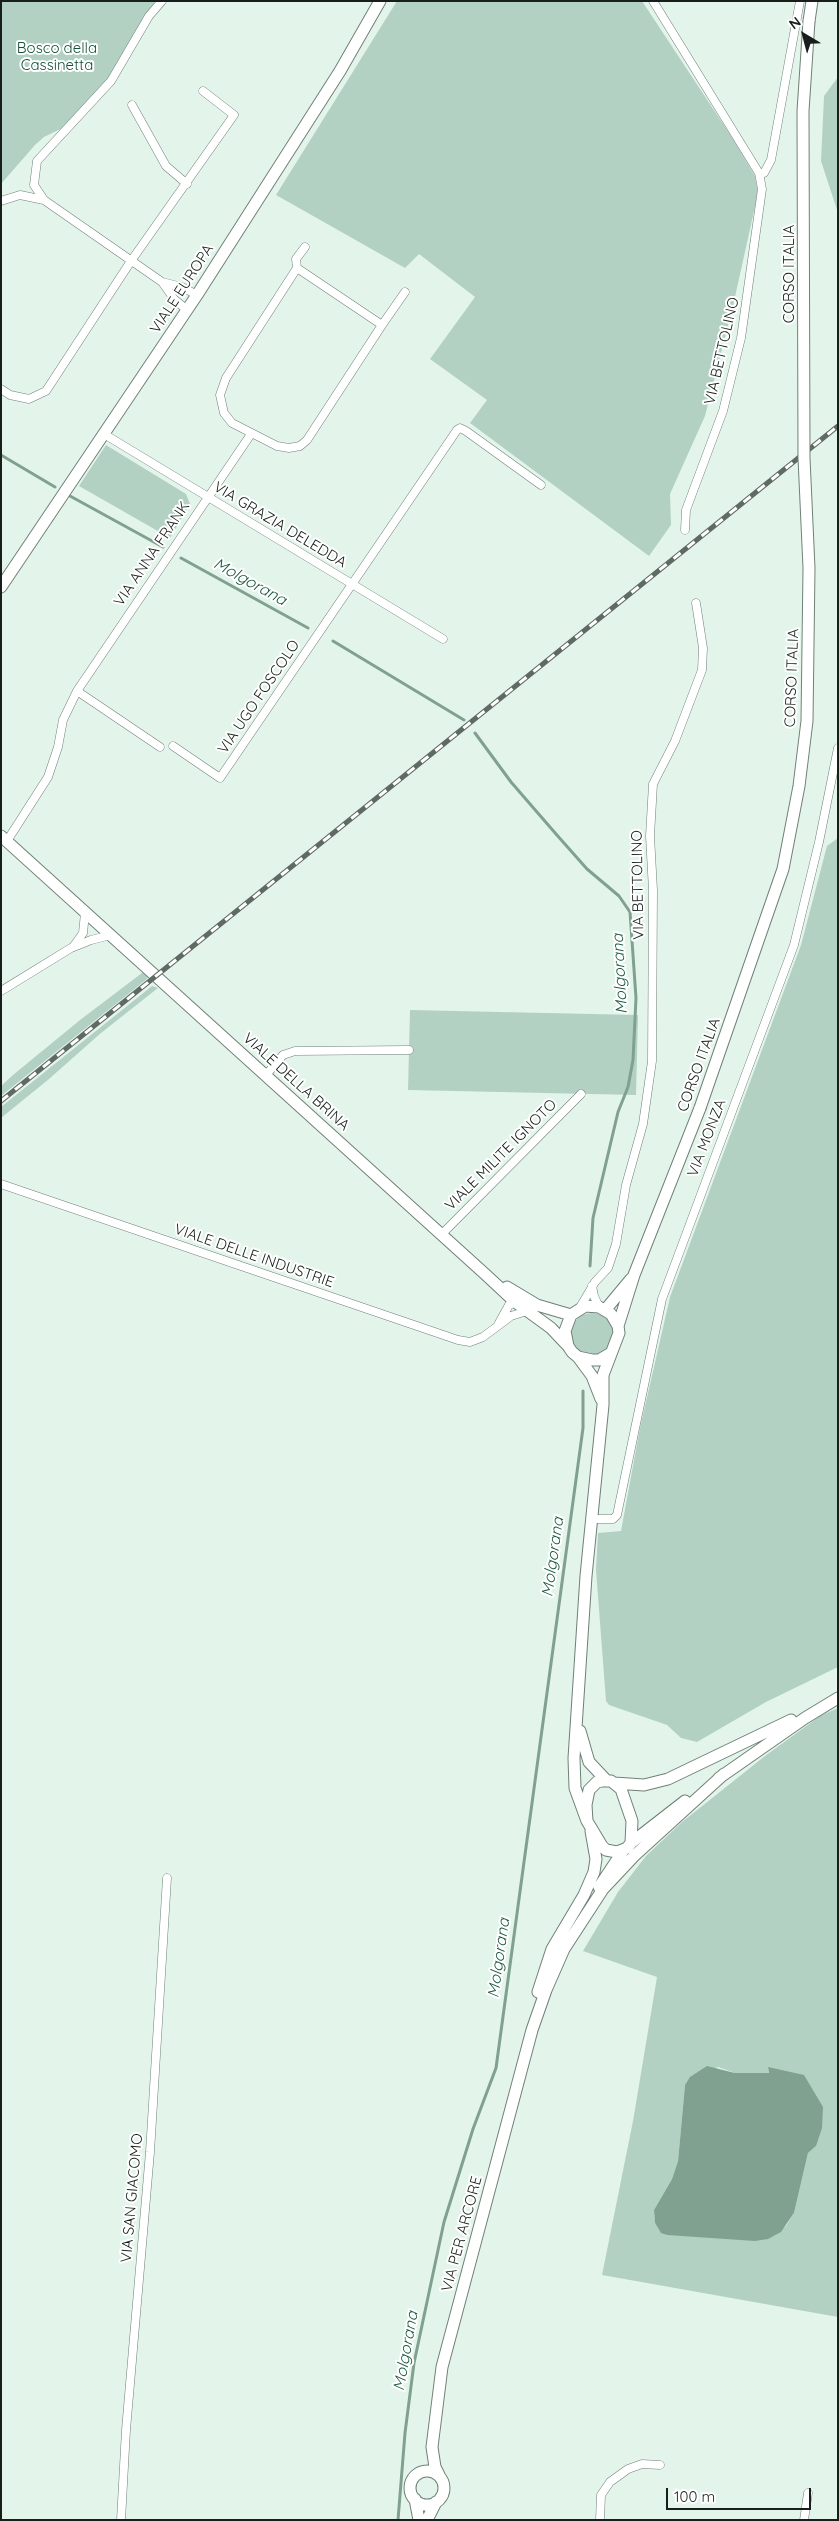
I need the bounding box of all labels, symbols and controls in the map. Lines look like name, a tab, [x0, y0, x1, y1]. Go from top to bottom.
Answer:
north arrow	[779, 10, 829, 60]
text: N	[785, 13, 804, 33]
park label: Bosco della Cassinetta	[17, 39, 97, 74]
street label: CORSO ITALIA	[780, 225, 798, 323]
street label: VIALE EUROPA	[146, 241, 218, 337]
street label: VIA BETTOLINO	[701, 296, 743, 406]
street label: VIA GRAZIA DELEDDA	[210, 478, 350, 572]
street label: VIA ANNA FRANK	[110, 498, 194, 610]
water label: Molgorana	[210, 554, 290, 610]
street label: CORSO ITALIA	[781, 628, 803, 728]
street label: VIA UGO FOSCOLO	[214, 637, 304, 757]
street label: VIA BETTOLINO	[628, 830, 648, 940]
water label: Molgorana	[608, 933, 632, 1015]
street label: CORSO ITALIA	[674, 1016, 724, 1114]
street label: VIALE DELLA BRINA	[239, 1029, 353, 1135]
street label: VIALE MILITE IGNOTO	[442, 1096, 560, 1214]
street label: VIA MONZA	[684, 1097, 730, 1179]
street label: VIALE DELLE INDUSTRIE	[172, 1220, 336, 1292]
water label: Molgorana	[538, 1516, 568, 1598]
water label: Molgorana	[484, 1917, 514, 1999]
street label: VIA SAN GIACOMO	[117, 2133, 147, 2263]
street label: VIA PER ARCORE	[438, 2174, 486, 2294]
water label: Molgorana	[390, 2310, 422, 2392]
scale bar	[669, 2478, 814, 2510]
text: 100 m	[674, 2487, 715, 2506]

